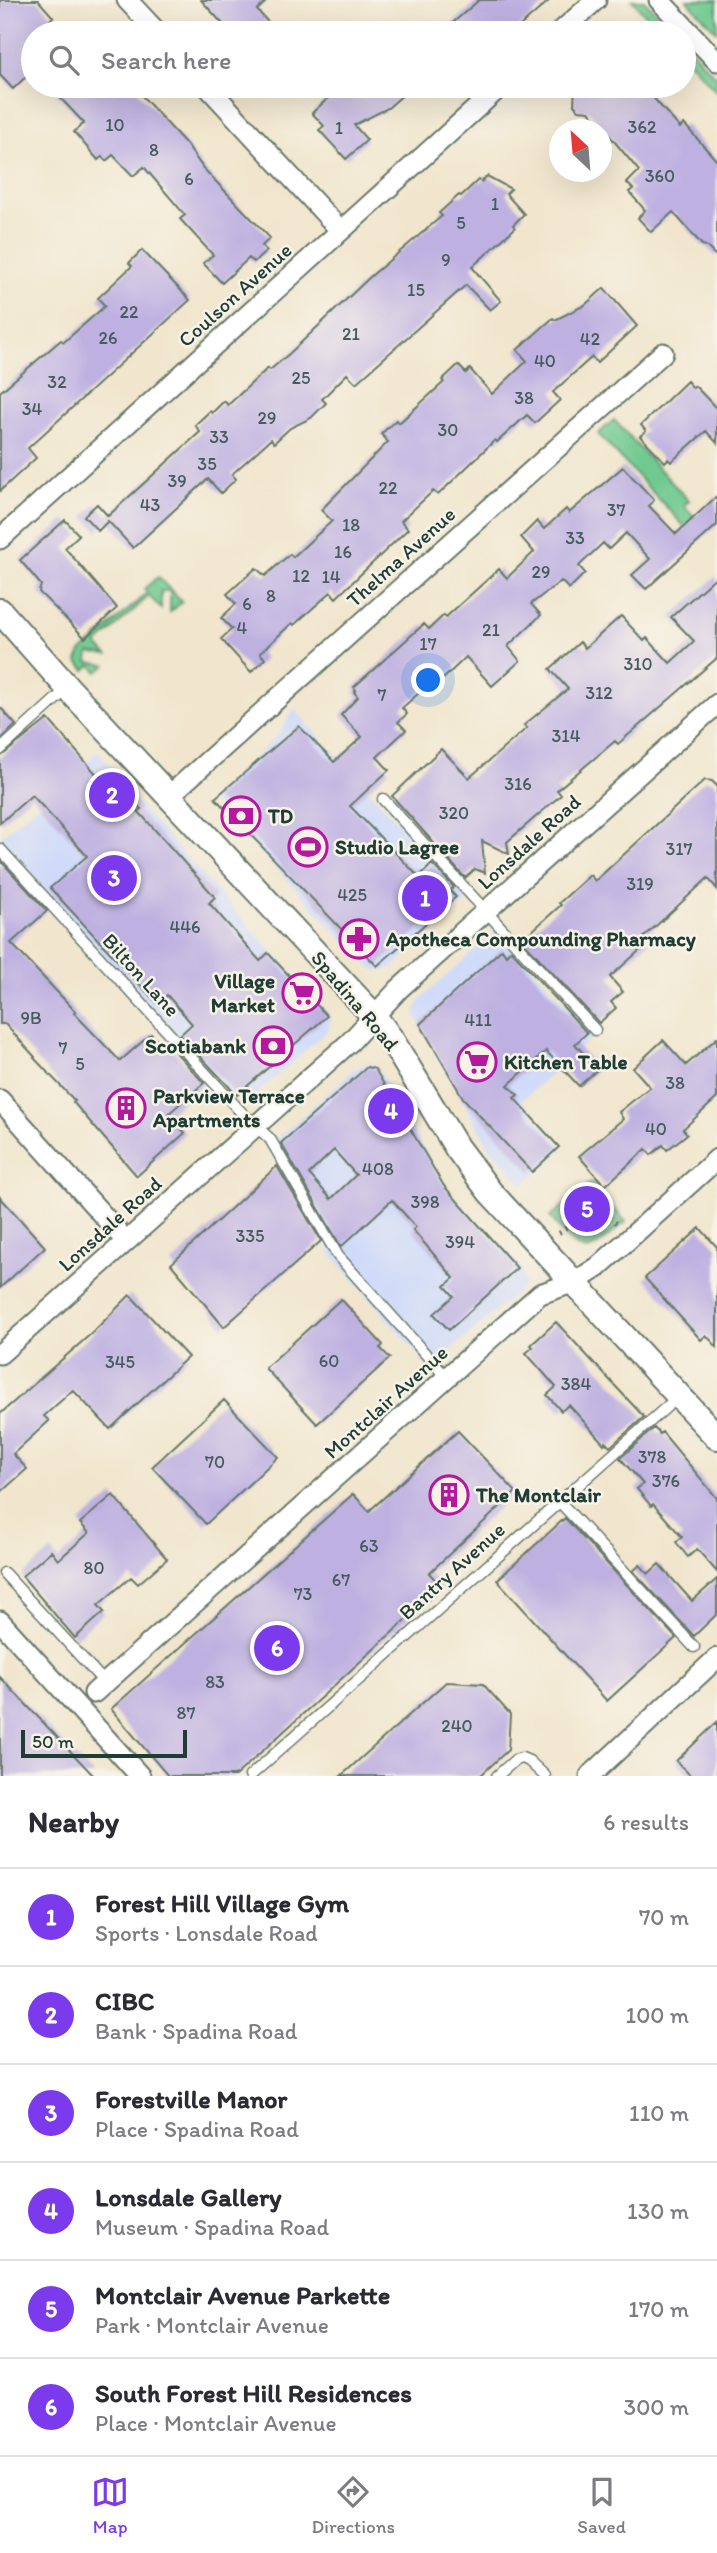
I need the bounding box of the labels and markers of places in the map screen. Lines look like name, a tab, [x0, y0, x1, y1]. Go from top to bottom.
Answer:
pin: 2	[89, 769, 135, 821]
bank icon: TD	[220, 795, 262, 837]
place label: TD	[267, 803, 293, 828]
sports icon: Studio Lagree	[287, 826, 329, 868]
place label: Studio Lagree	[335, 834, 459, 860]
pin: 3	[91, 852, 137, 904]
pin: 1	[402, 872, 448, 924]
pharmacy icon: Apotheca Compounding Pharmacy	[338, 918, 380, 960]
place label: Apotheca Compounding Pharmacy	[385, 926, 697, 952]
place label: Village Market	[211, 968, 275, 1017]
supermarket icon: Village Market	[281, 972, 323, 1014]
bank icon: Scotiabank	[252, 1025, 294, 1067]
place label: Scotiabank	[145, 1033, 246, 1058]
supermarket icon: Kitchen Table	[456, 1041, 498, 1083]
place label: Kitchen Table	[504, 1049, 628, 1074]
place label: Parkview Terrace Apartments	[152, 1083, 305, 1133]
pin: 4	[368, 1085, 414, 1137]
building icon: Parkview Terrace Apartments	[105, 1087, 147, 1129]
pin: 5	[564, 1183, 610, 1235]
building icon: The Montclair	[428, 1474, 470, 1516]
place label: The Montclair	[475, 1482, 602, 1507]
pin: 6	[254, 1622, 300, 1674]

